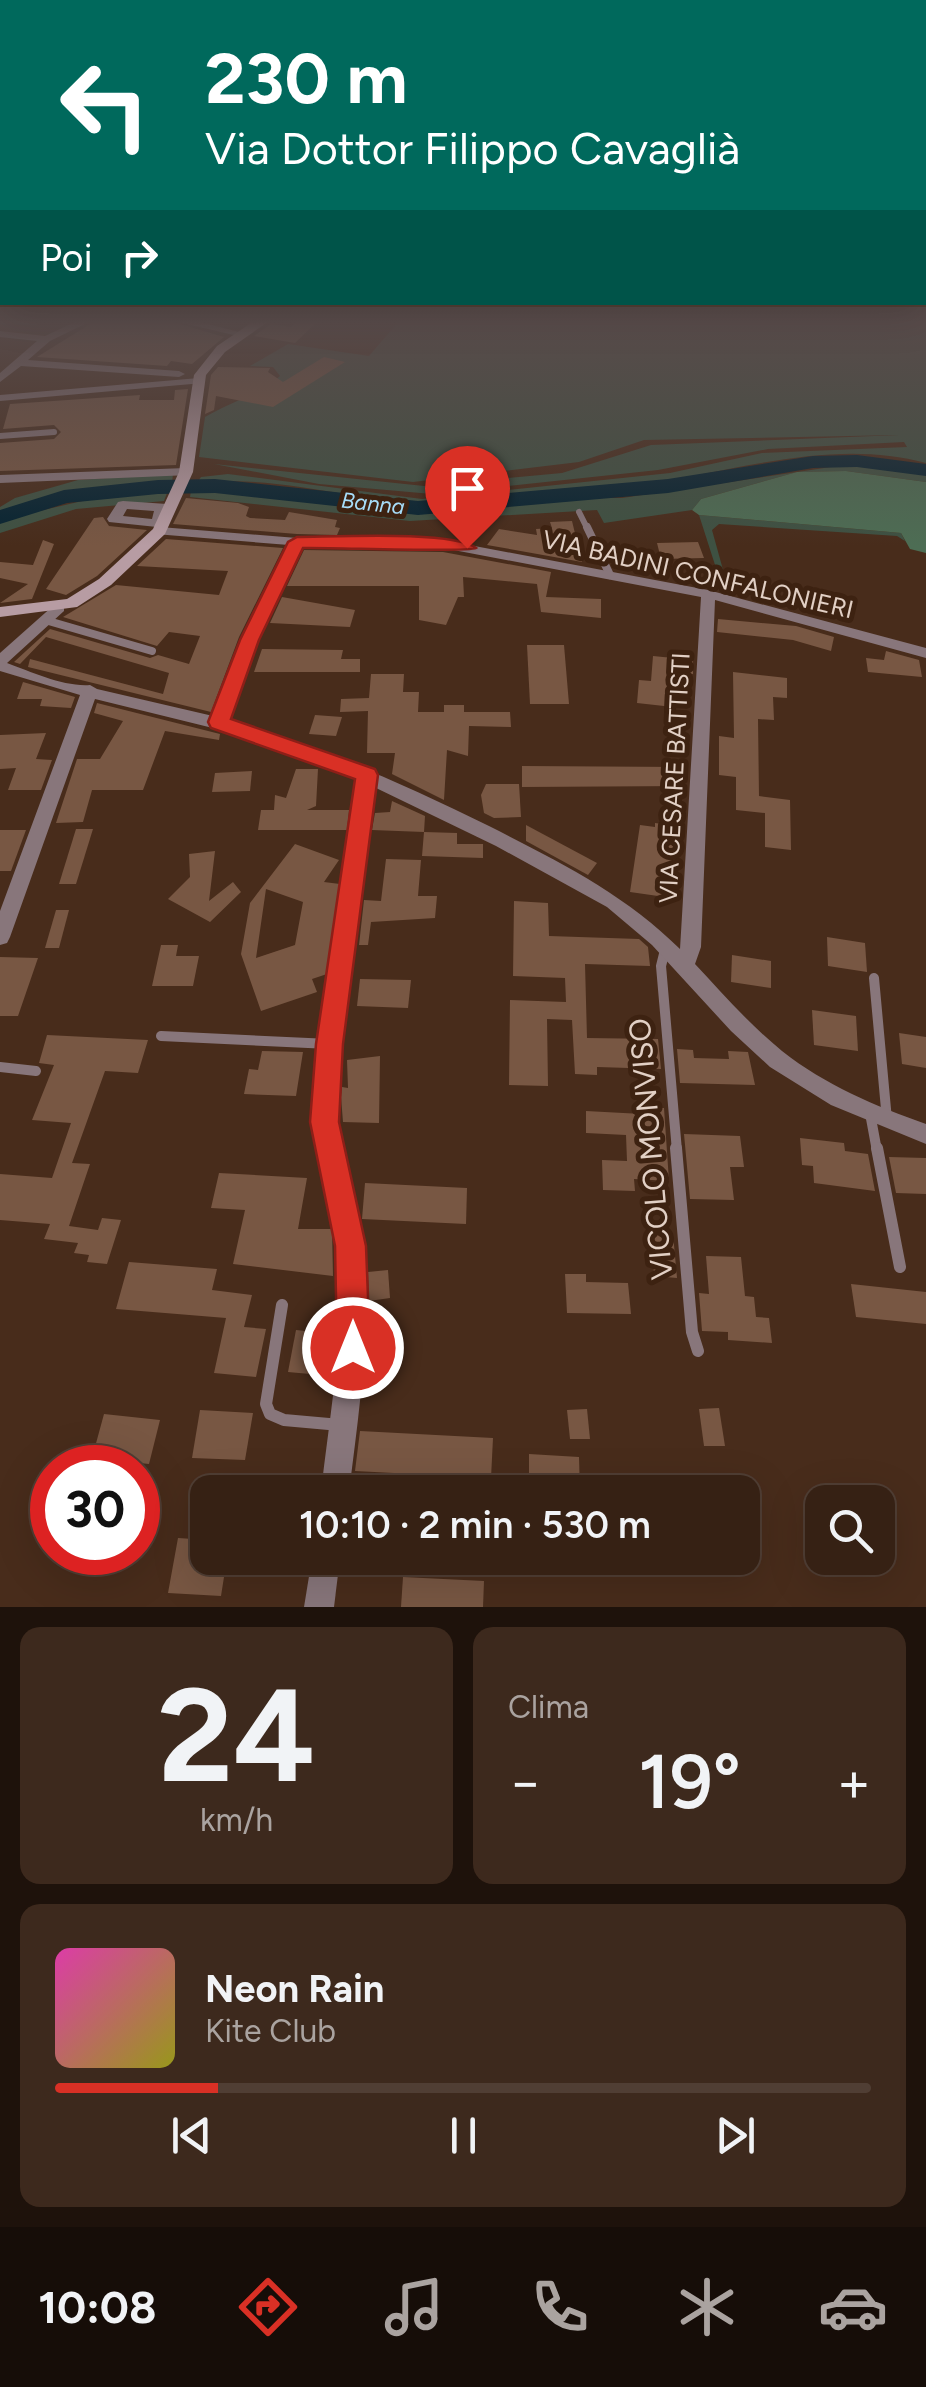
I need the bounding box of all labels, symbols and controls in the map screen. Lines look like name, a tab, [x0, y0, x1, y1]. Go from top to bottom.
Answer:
text: 230 m	[205, 36, 408, 121]
icon: left	[40, 40, 170, 170]
text: Via Dottor Filippo Cavaglià	[205, 121, 740, 175]
icon: right	[112, 230, 167, 285]
text: Poi	[40, 235, 92, 281]
pin	[425, 446, 510, 549]
icon: arrive	[440, 461, 495, 516]
water label: Banna	[340, 487, 406, 520]
street label: VIA BADINI CONFALONIERI	[540, 524, 856, 624]
street label: VIA CESARE BATTISTI	[652, 652, 696, 904]
street label: VICOLO MONVISO	[621, 1017, 680, 1281]
position arrow	[301, 1296, 405, 1400]
speed limit sign: 30	[30, 1445, 160, 1575]
map controls	[805, 1485, 895, 1575]
button: search	[805, 1485, 895, 1575]
text: 10:10 · 2 min · 530 m	[299, 1502, 651, 1548]
text: 24	[158, 1658, 315, 1814]
text: Clima	[508, 1688, 589, 1726]
text: 19°	[638, 1737, 741, 1827]
text: −	[508, 1749, 542, 1815]
text: +	[837, 1749, 871, 1815]
text: km/h	[200, 1801, 273, 1839]
text: Neon Rain	[205, 1966, 384, 2012]
text: Kite Club	[205, 2012, 336, 2050]
icon: previous	[164, 2108, 219, 2163]
icon: pause	[436, 2108, 491, 2163]
icon: next	[708, 2108, 763, 2163]
icon: directions	[233, 2272, 303, 2342]
icon: music	[379, 2272, 449, 2342]
icon: phone	[525, 2272, 595, 2342]
icon: climate	[672, 2272, 742, 2342]
icon: car	[818, 2272, 888, 2342]
text: 10:08	[38, 2280, 157, 2334]

